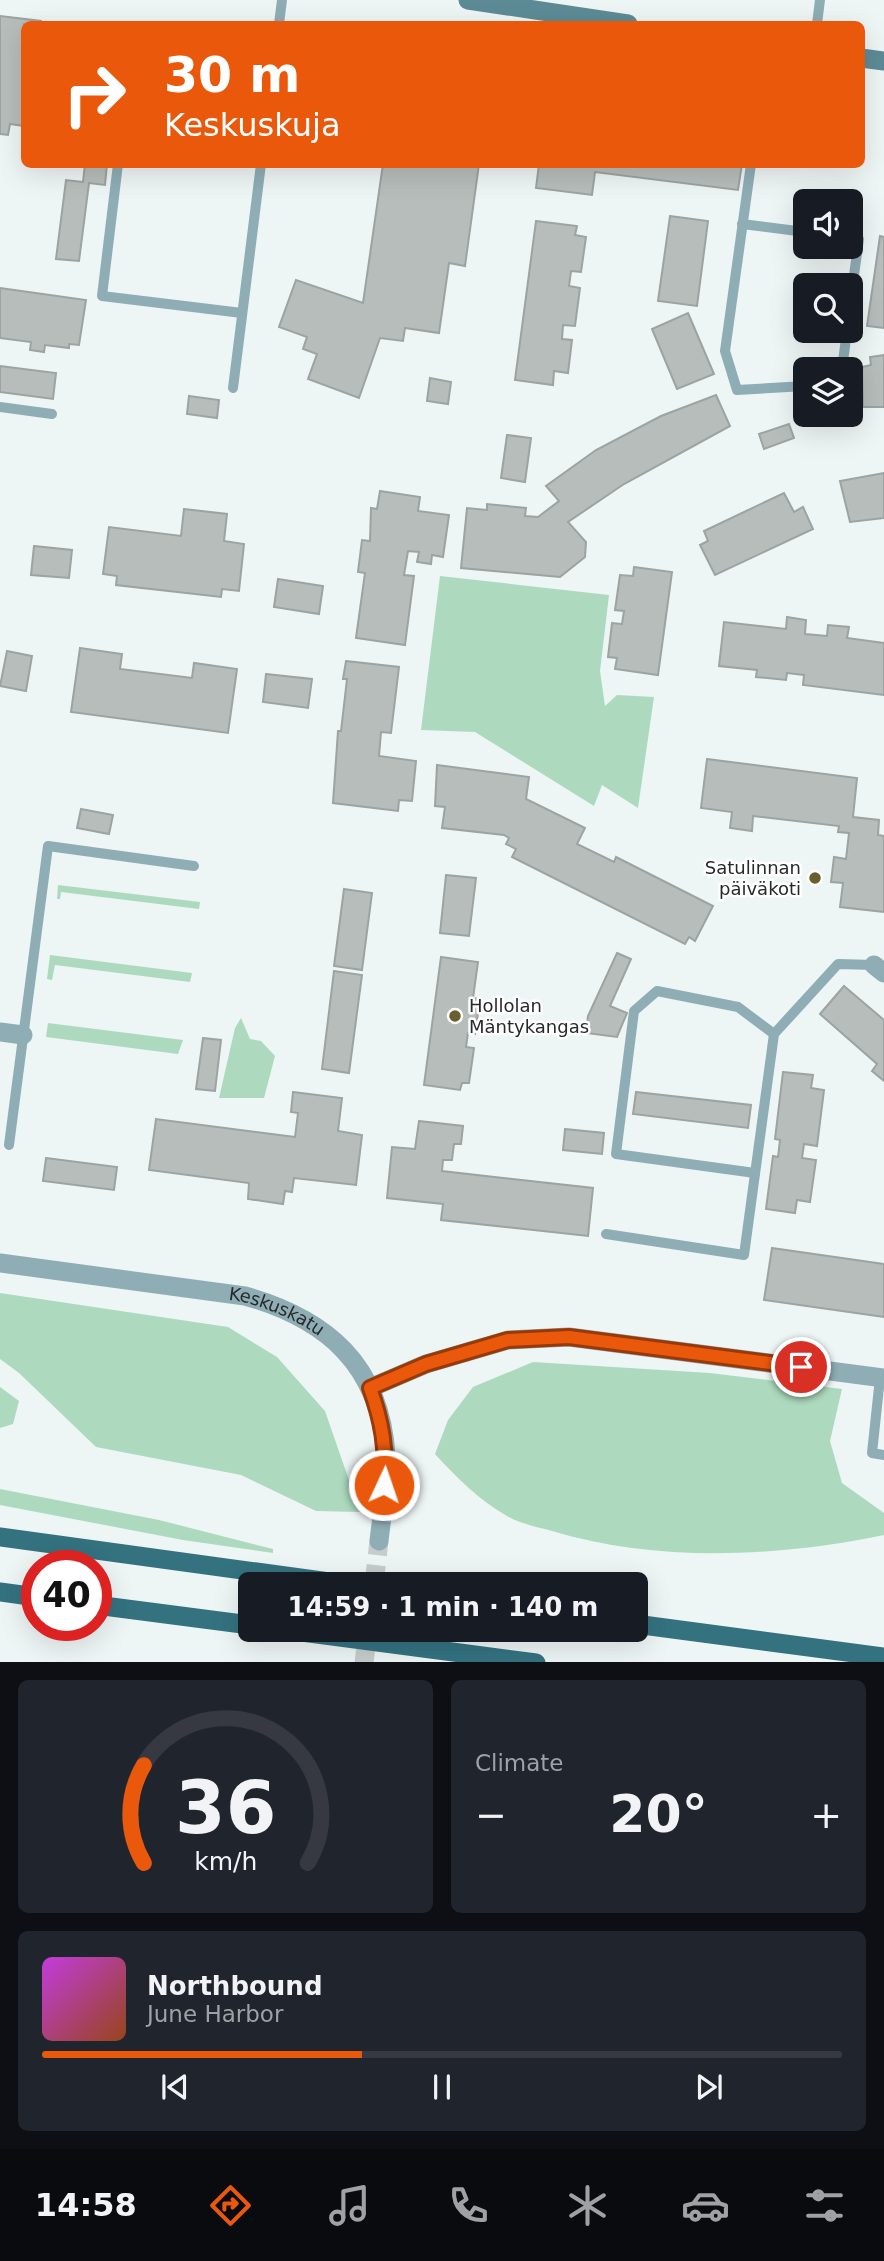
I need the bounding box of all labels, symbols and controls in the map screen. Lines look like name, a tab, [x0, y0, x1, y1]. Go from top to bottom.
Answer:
text: 30 m	[164, 47, 300, 104]
icon: right	[49, 49, 140, 140]
text: Keskuskuja	[164, 106, 341, 144]
map controls	[793, 189, 863, 427]
button: sound	[793, 189, 863, 259]
button: search	[793, 273, 863, 343]
button: layers	[793, 357, 863, 427]
place label: Satulinnan päiväkoti	[705, 857, 801, 899]
marker: Satulinnan päiväkoti	[807, 870, 823, 886]
place label: Hollolan Mäntykangas	[469, 995, 589, 1037]
marker: Hollolan Mäntykangas	[447, 1008, 463, 1024]
street label: Keskuskatu	[228, 1283, 329, 1340]
pin	[771, 1337, 831, 1397]
icon: arrive	[782, 1348, 820, 1386]
position arrow	[347, 1448, 421, 1522]
speed limit sign: 40	[21, 1550, 112, 1641]
text: 14:59 · 1 min · 140 m	[288, 1592, 598, 1622]
text: Climate	[475, 1750, 564, 1776]
text: 36	[175, 1765, 276, 1850]
text: 20°	[609, 1784, 708, 1844]
text: −	[475, 1793, 507, 1837]
text: +	[810, 1793, 842, 1837]
text: km/h	[194, 1846, 257, 1875]
text: Northbound	[147, 1971, 323, 2001]
text: June Harbor	[147, 2001, 283, 2027]
icon: previous	[156, 2068, 194, 2106]
icon: pause	[423, 2068, 461, 2106]
icon: next	[690, 2068, 728, 2106]
icon: directions	[206, 2181, 255, 2230]
icon: music	[325, 2181, 374, 2230]
icon: phone	[444, 2181, 493, 2230]
icon: climate	[563, 2181, 612, 2230]
icon: car	[681, 2181, 730, 2230]
icon: filters	[800, 2181, 849, 2230]
text: 14:58	[35, 2186, 137, 2224]

